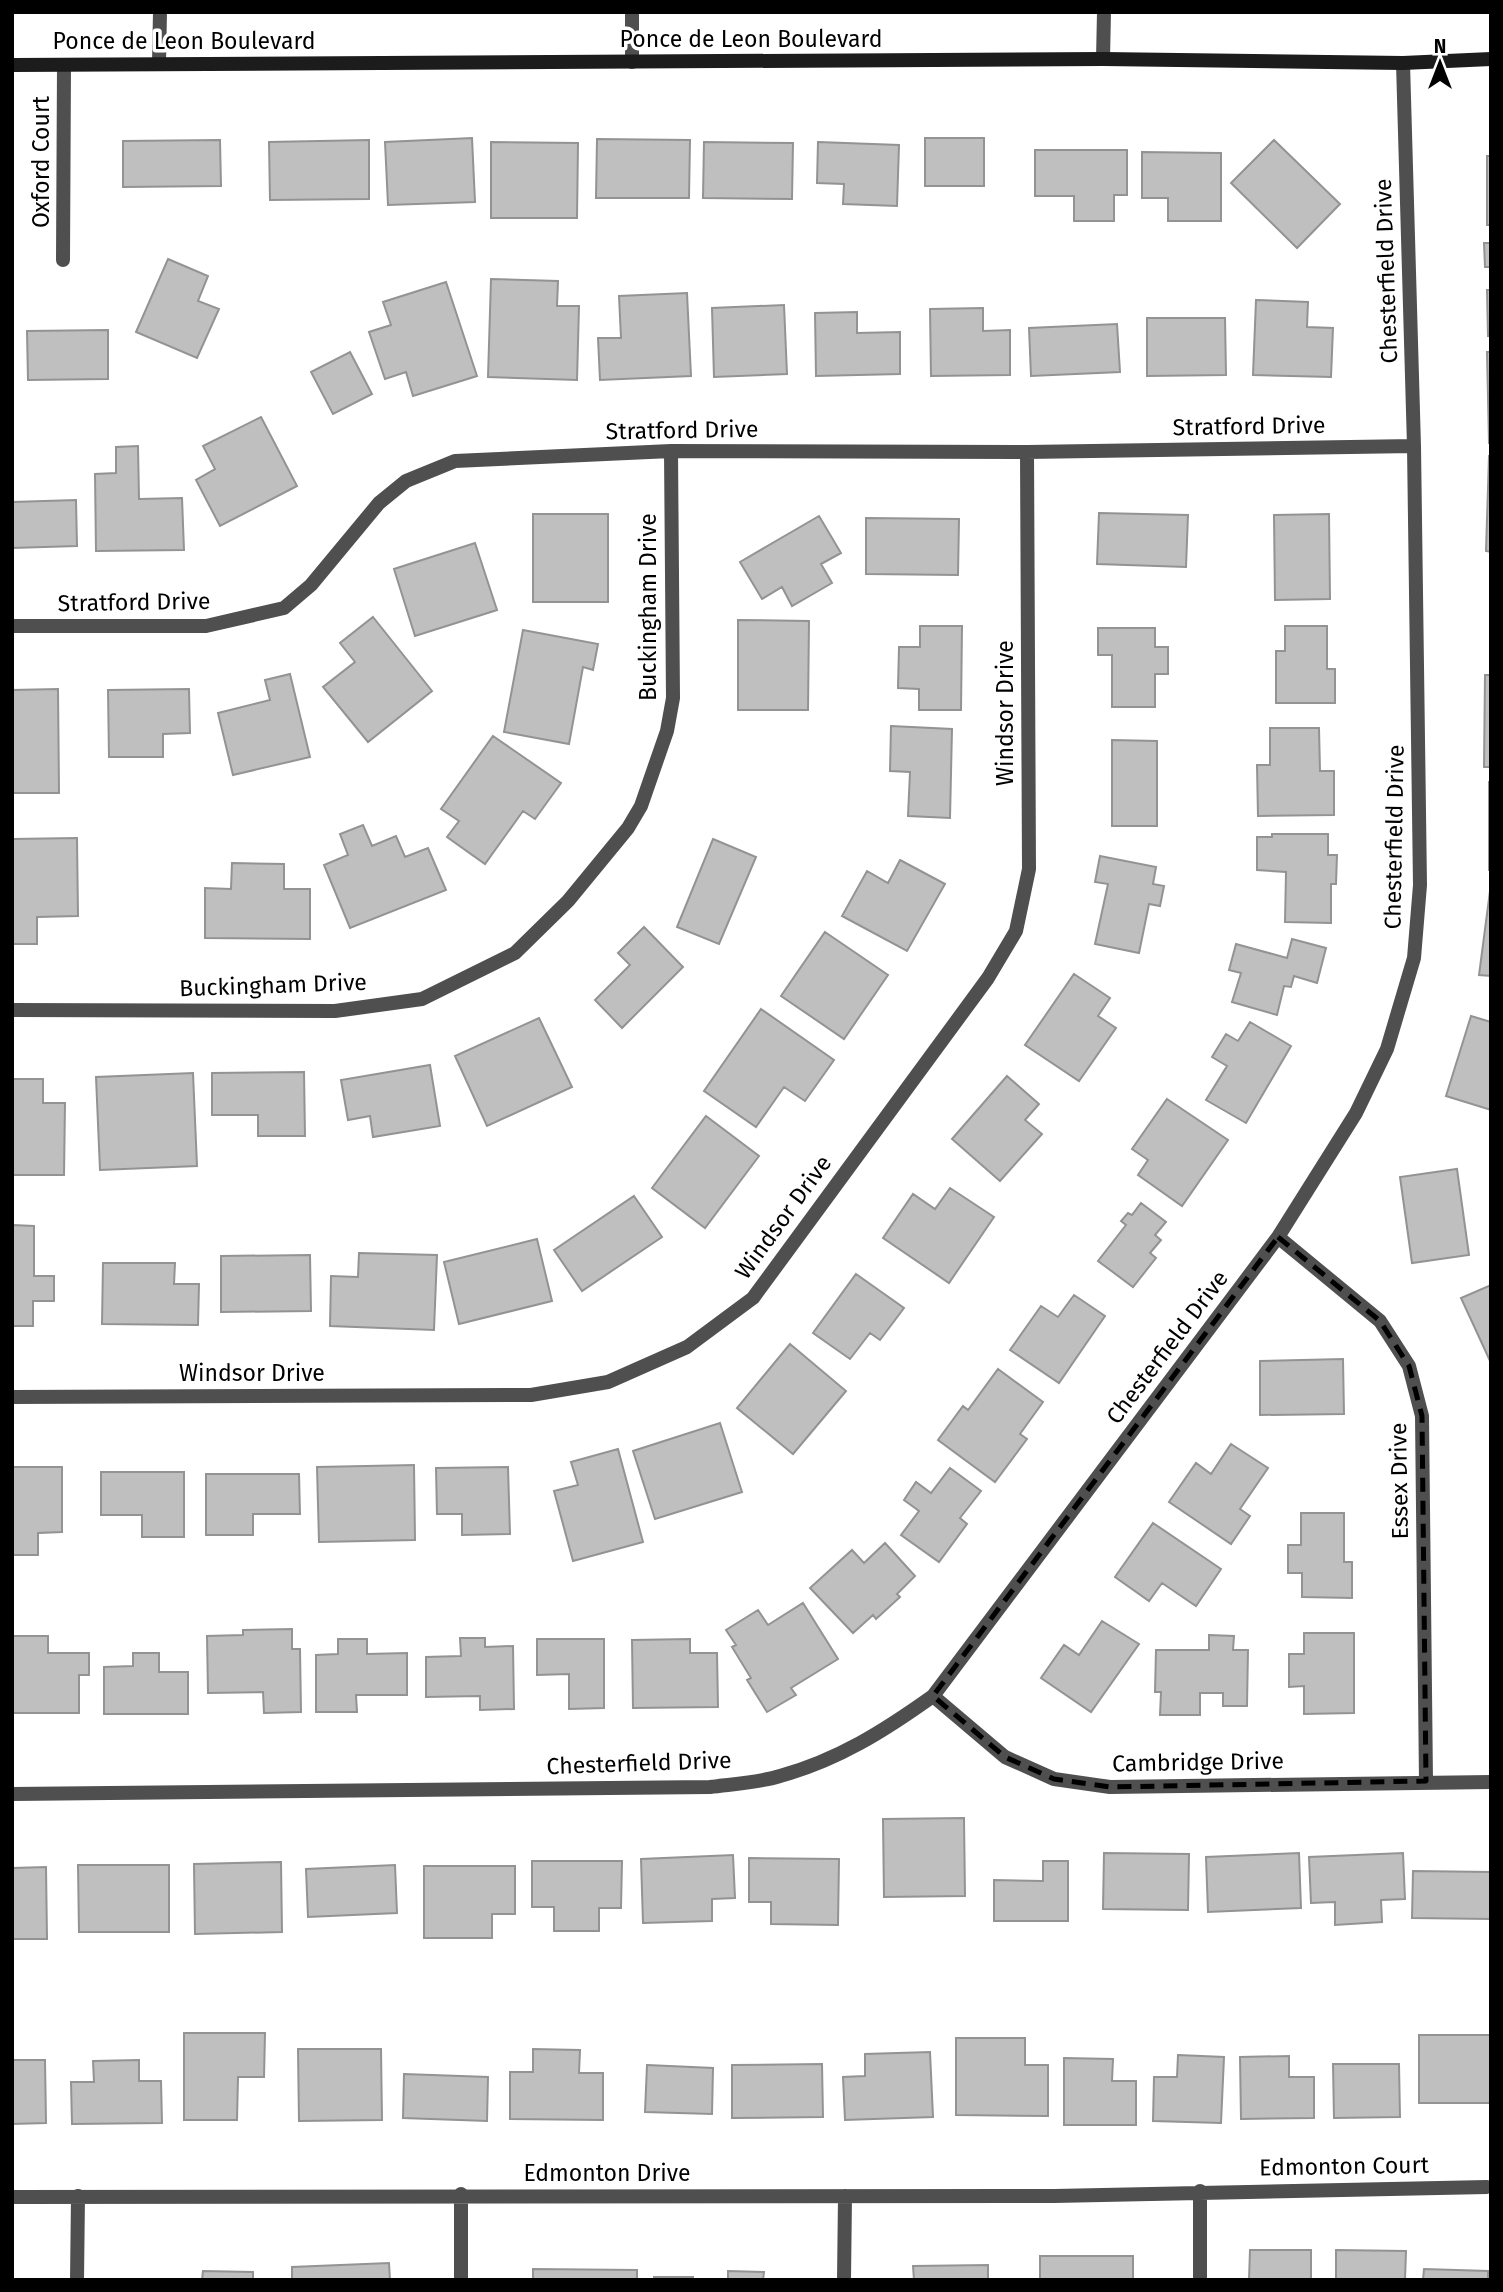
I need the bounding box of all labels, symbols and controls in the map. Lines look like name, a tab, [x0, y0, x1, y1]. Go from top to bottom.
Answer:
street label: Ponce de Leon Boulevard	[620, 25, 882, 53]
street label: Ponce de Leon Boulevard	[53, 27, 315, 55]
north arrow	[1405, 28, 1475, 98]
text: N	[1434, 35, 1446, 58]
street label: Oxford Court	[27, 95, 55, 228]
street label: Chesterfield Drive	[1369, 178, 1403, 364]
street label: Stratford Drive	[1172, 411, 1326, 441]
street label: Stratford Drive	[605, 415, 759, 445]
street label: Buckingham Drive	[634, 513, 662, 701]
street label: Stratford Drive	[57, 587, 211, 617]
street label: Windsor Drive	[991, 640, 1019, 786]
street label: Chesterfield Drive	[1378, 744, 1410, 930]
street label: Buckingham Drive	[179, 968, 367, 1002]
street label: Windsor Drive	[729, 1150, 837, 1284]
street label: Chesterfield Drive	[1100, 1265, 1234, 1429]
street label: Windsor Drive	[179, 1359, 325, 1387]
street label: Essex Drive	[1384, 1422, 1414, 1540]
street label: Chesterfield Drive	[546, 1746, 732, 1780]
street label: Cambridge Drive	[1112, 1747, 1284, 1777]
street label: Edmonton Court	[1259, 2151, 1430, 2181]
street label: Edmonton Drive	[523, 2159, 691, 2187]

